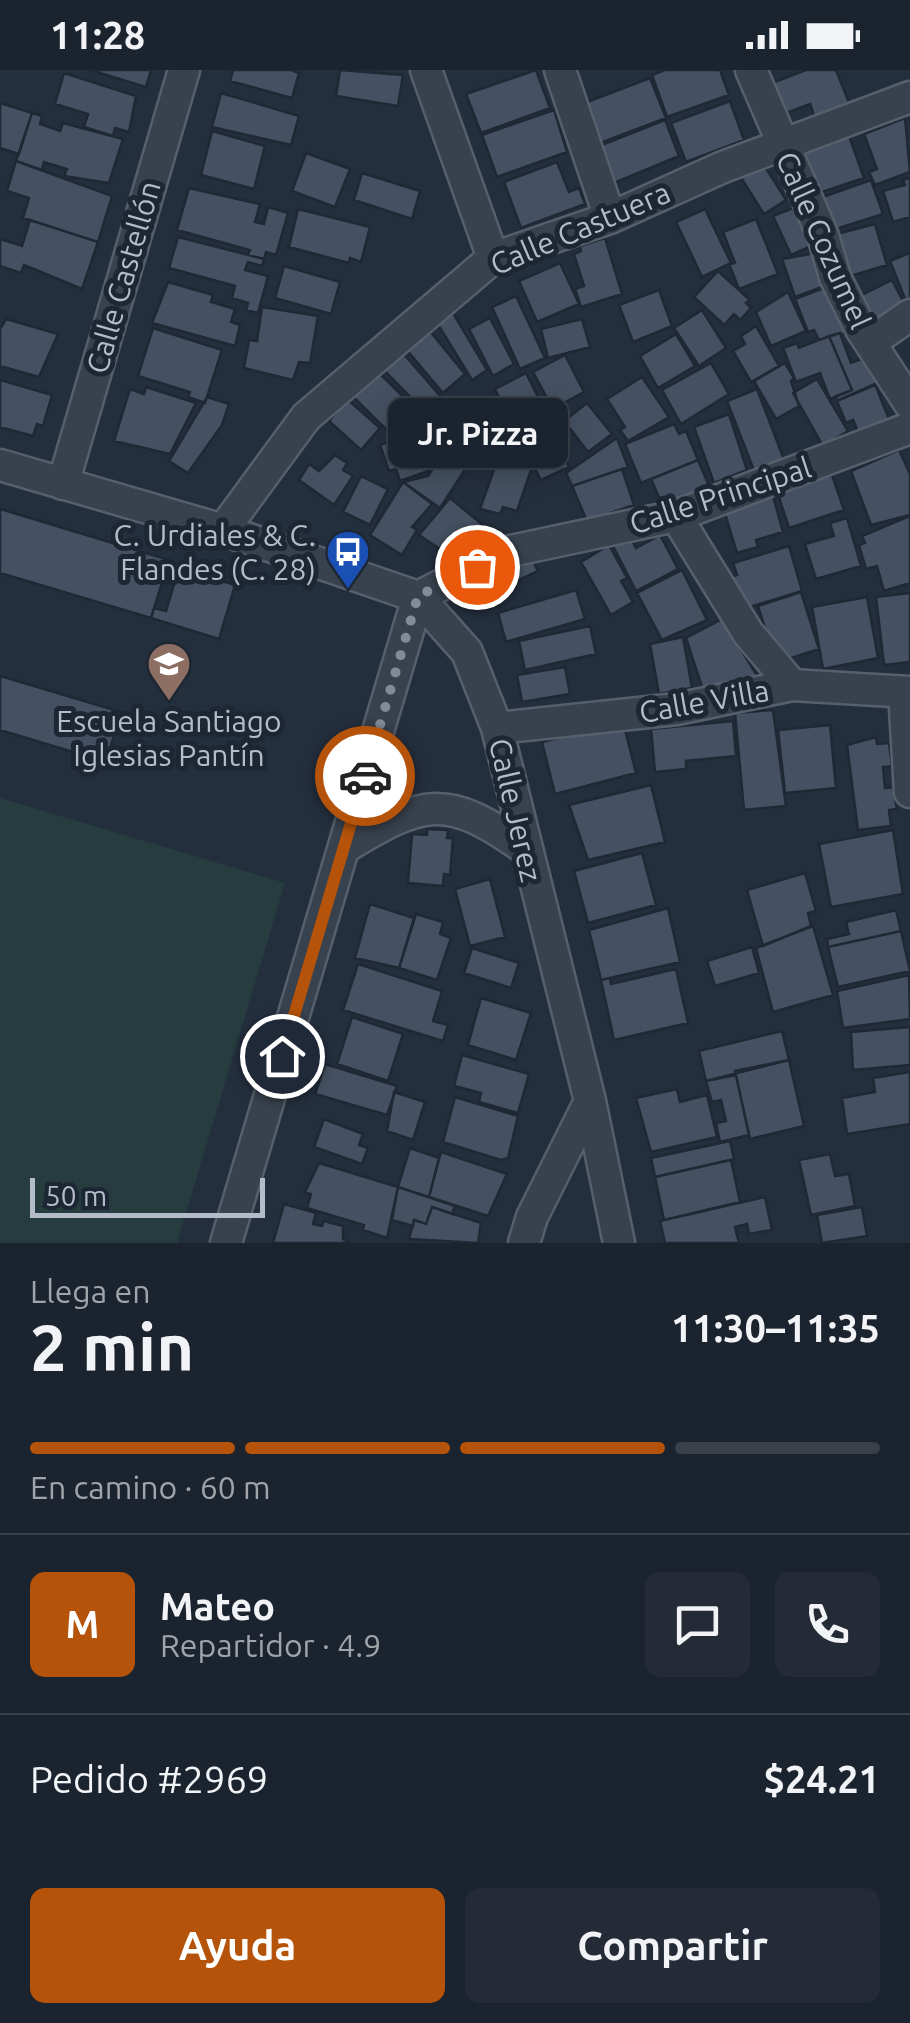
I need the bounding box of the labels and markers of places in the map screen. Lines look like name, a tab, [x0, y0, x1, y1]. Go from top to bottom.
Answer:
callout: Jr. Pizza	[387, 397, 567, 467]
place label: C. Urdiales & C. Flandes (C. 28)	[113, 518, 316, 586]
pin	[435, 525, 520, 610]
bus stop icon: C. Urdiales & C. Flandes (C. 28)	[325, 529, 371, 590]
school or university icon: Escuela Santiago Iglesias Pantín	[146, 641, 192, 702]
place label: Escuela Santiago Iglesias Pantín	[56, 704, 282, 772]
pin	[240, 1014, 325, 1099]

